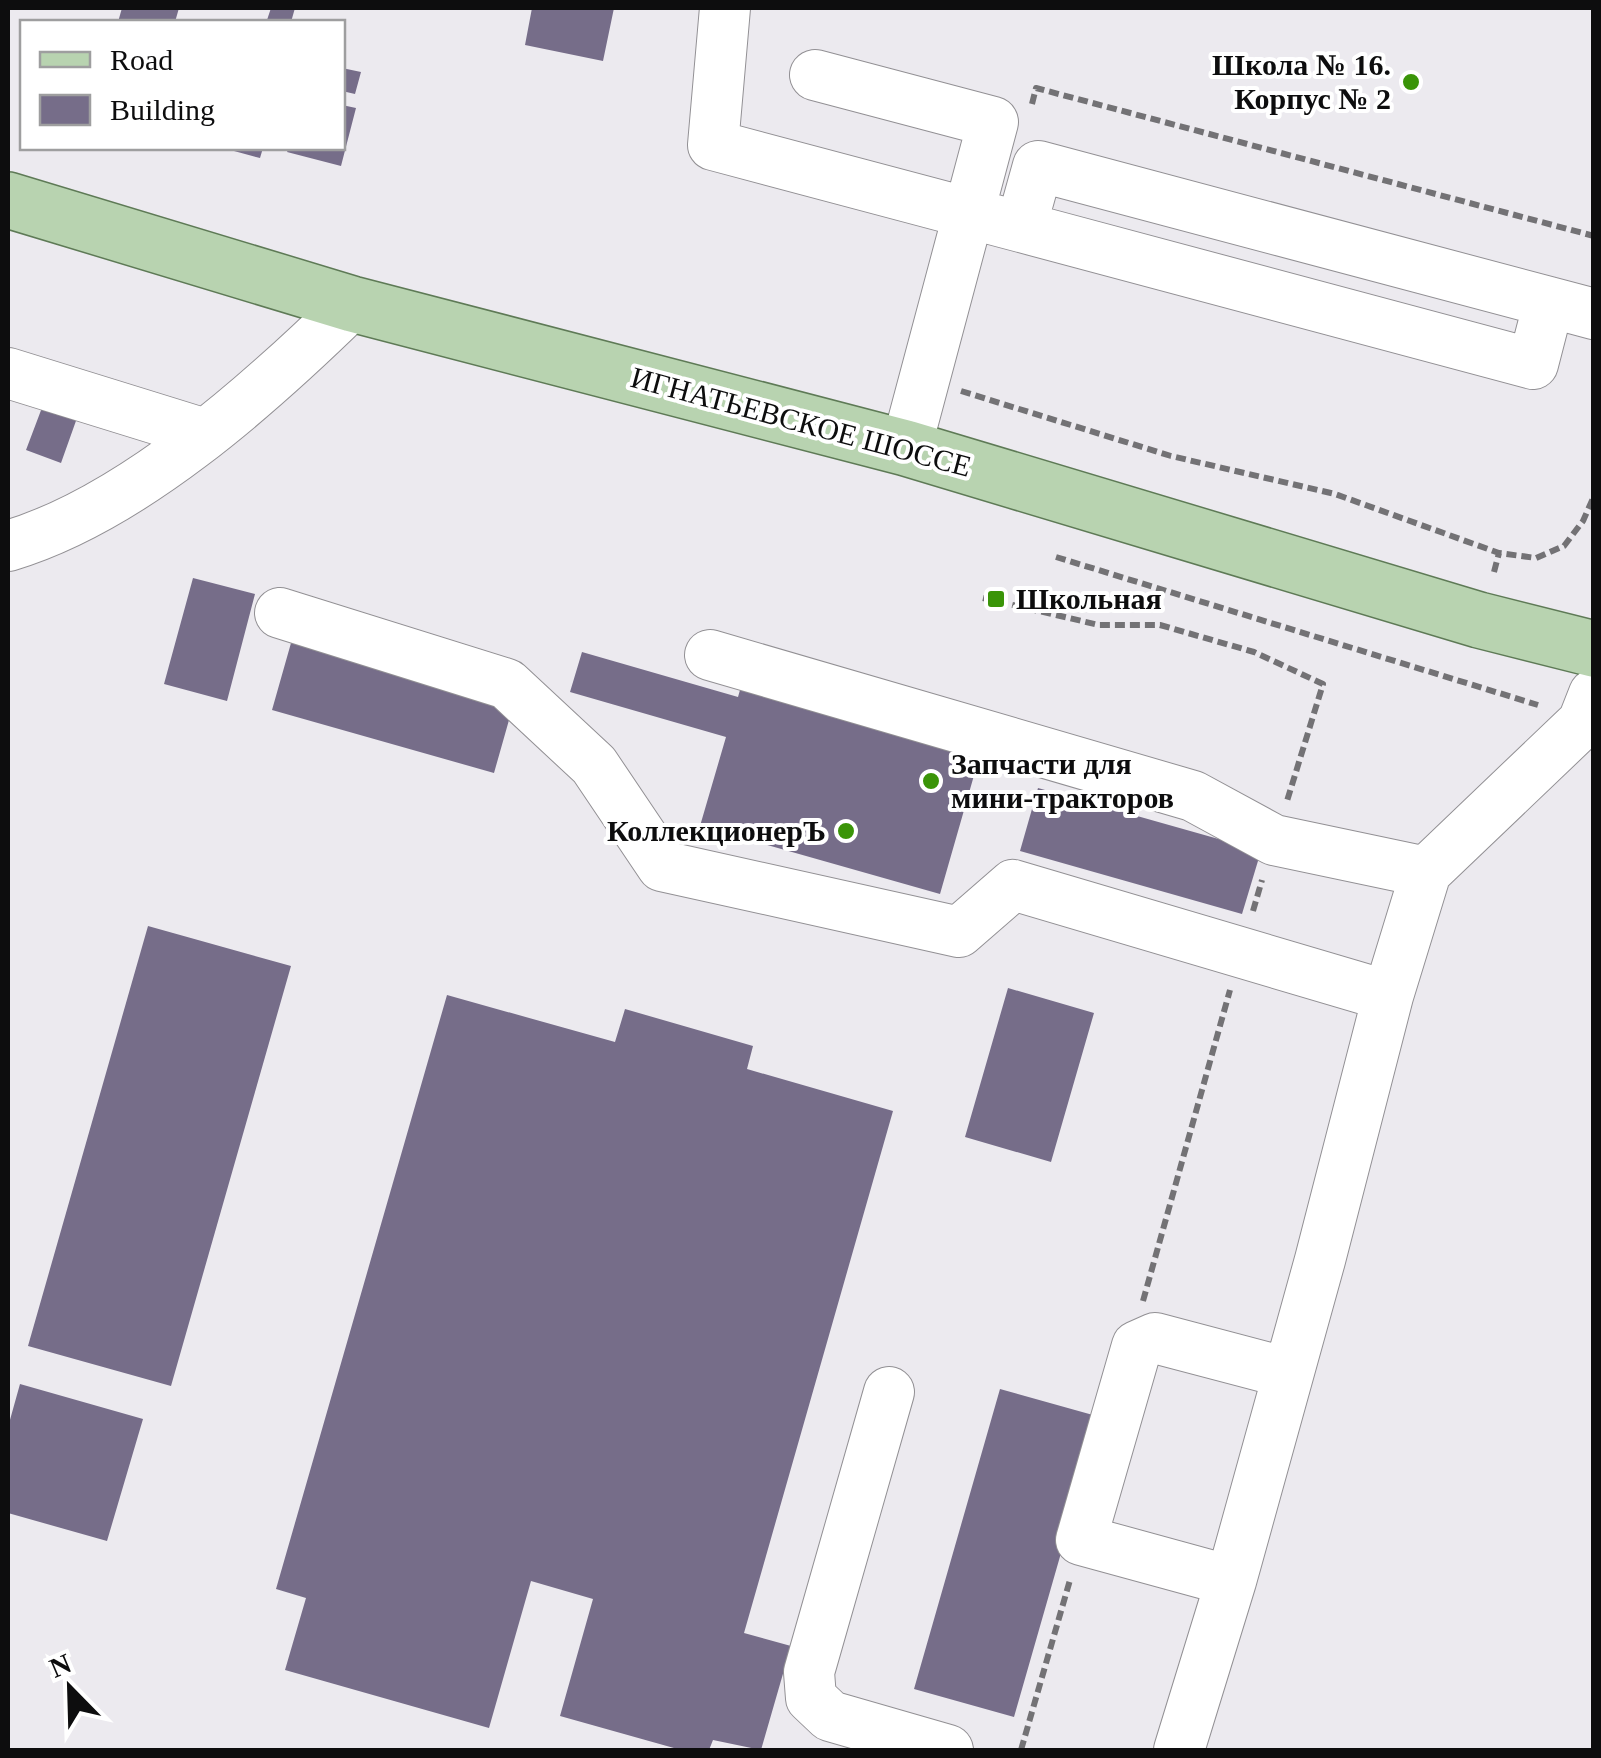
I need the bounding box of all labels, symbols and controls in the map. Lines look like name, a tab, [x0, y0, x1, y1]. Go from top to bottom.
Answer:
legend	[20, 20, 345, 150]
text: Road	[110, 43, 173, 76]
place label: Школа № 16. Корпус № 2	[1212, 48, 1391, 115]
marker: Школа № 16. Корпус № 2	[1400, 71, 1422, 93]
text: Building	[110, 93, 215, 126]
street label: ИГНАТЬЕВСКОЕ ШОССЕ	[627, 360, 975, 483]
place label: Школьная	[1016, 582, 1162, 615]
marker: Школьная	[985, 588, 1007, 610]
place label: Запчасти для мини-тракторов	[951, 747, 1174, 814]
marker: Запчасти для мини-тракторов	[920, 770, 942, 792]
place label: КоллекционерЪ	[607, 814, 826, 847]
marker: КоллекционерЪ	[835, 820, 857, 842]
north arrow	[20, 1638, 120, 1738]
text: N	[45, 1647, 76, 1684]

